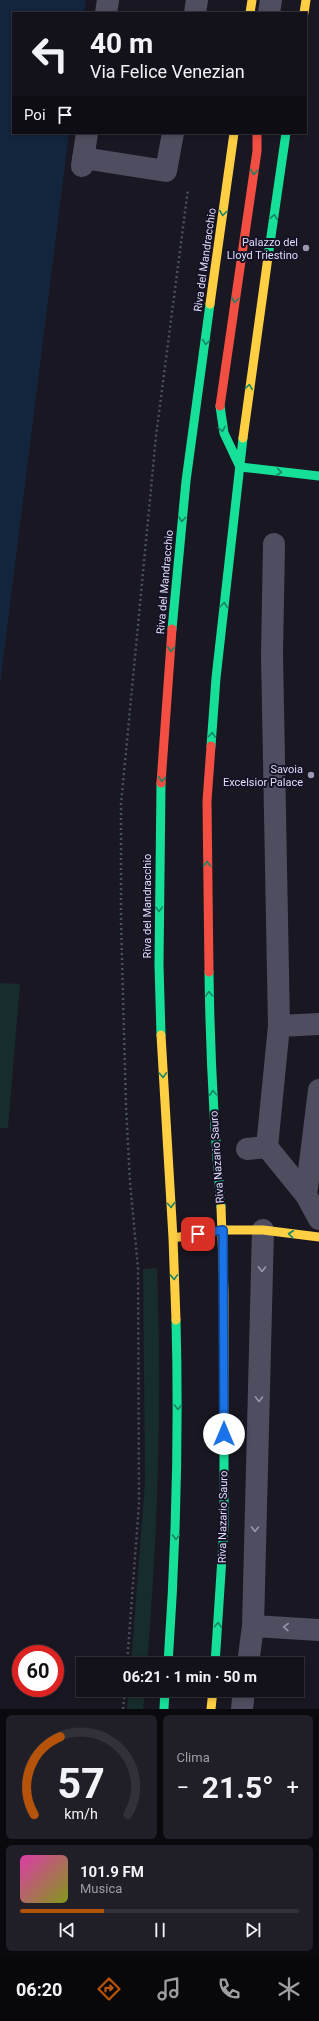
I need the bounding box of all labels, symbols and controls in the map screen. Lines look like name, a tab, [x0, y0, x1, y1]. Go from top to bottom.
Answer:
text: 40 m	[90, 27, 153, 60]
icon: left	[24, 28, 76, 80]
text: Via Felice Venezian	[90, 61, 245, 82]
icon: arrive	[54, 104, 76, 126]
text: Poi	[24, 106, 46, 124]
one-way arrow	[250, 169, 259, 175]
street label: Riva del Mandracchio	[191, 207, 219, 313]
one-way arrow	[219, 210, 228, 216]
one-way arrow	[269, 214, 278, 220]
place label: Palazzo del Lloyd Triestino	[227, 236, 298, 262]
marker: Palazzo del Lloyd Triestino	[301, 243, 311, 253]
one-way arrow	[231, 297, 240, 304]
one-way arrow	[202, 339, 211, 345]
one-way arrow	[244, 384, 253, 390]
one-way arrow	[217, 426, 226, 432]
one-way arrow	[276, 467, 282, 476]
one-way arrow	[178, 516, 187, 522]
street label: Riva del Mandracchio	[154, 529, 176, 635]
one-way arrow	[219, 602, 228, 608]
one-way arrow	[167, 646, 176, 652]
one-way arrow	[207, 732, 216, 738]
place label: Savoia Excelsior Palace	[223, 763, 303, 789]
marker: Savoia Excelsior Palace	[306, 770, 316, 780]
one-way arrow	[157, 776, 166, 782]
street label: Riva del Mandracchio	[141, 854, 154, 958]
one-way arrow	[203, 861, 211, 867]
one-way arrow	[155, 906, 163, 912]
one-way arrow	[205, 991, 213, 997]
one-way arrow	[159, 1072, 167, 1078]
one-way arrow	[209, 1090, 217, 1096]
street label: Riva Nazario Sauro	[207, 1110, 227, 1204]
one-way arrow	[166, 1202, 175, 1208]
pin	[181, 1217, 215, 1251]
icon: arrive	[187, 1223, 209, 1245]
one-way arrow	[288, 1229, 294, 1238]
one-way arrow	[258, 1266, 266, 1272]
one-way arrow	[170, 1274, 179, 1280]
one-way arrow	[254, 1396, 263, 1402]
one-way arrow	[174, 1404, 182, 1410]
position arrow	[203, 1413, 245, 1455]
street label: Riva Nazario Sauro	[216, 1471, 230, 1563]
one-way arrow	[251, 1526, 259, 1532]
one-way arrow	[172, 1534, 180, 1540]
one-way arrow	[214, 1622, 222, 1628]
one-way arrow	[283, 1623, 289, 1632]
speed limit sign: 60	[12, 1645, 64, 1697]
text: 06:21 · 1 min · 50 m	[123, 1668, 257, 1686]
text: Clima	[177, 1750, 210, 1765]
text: 57	[57, 1759, 105, 1808]
text: 21.5°	[202, 1770, 274, 1805]
text: −	[177, 1775, 189, 1800]
text: +	[287, 1775, 299, 1800]
text: km/h	[64, 1806, 98, 1822]
text: 101.9 FM	[80, 1863, 144, 1881]
text: Musica	[80, 1881, 122, 1896]
icon: previous	[56, 1919, 78, 1941]
icon: pause	[149, 1919, 171, 1941]
icon: next	[242, 1919, 264, 1941]
icon: directions	[95, 1975, 123, 2003]
icon: music	[155, 1975, 183, 2003]
icon: phone	[215, 1975, 243, 2003]
icon: climate	[275, 1975, 303, 2003]
text: 06:20	[16, 1979, 62, 2000]

